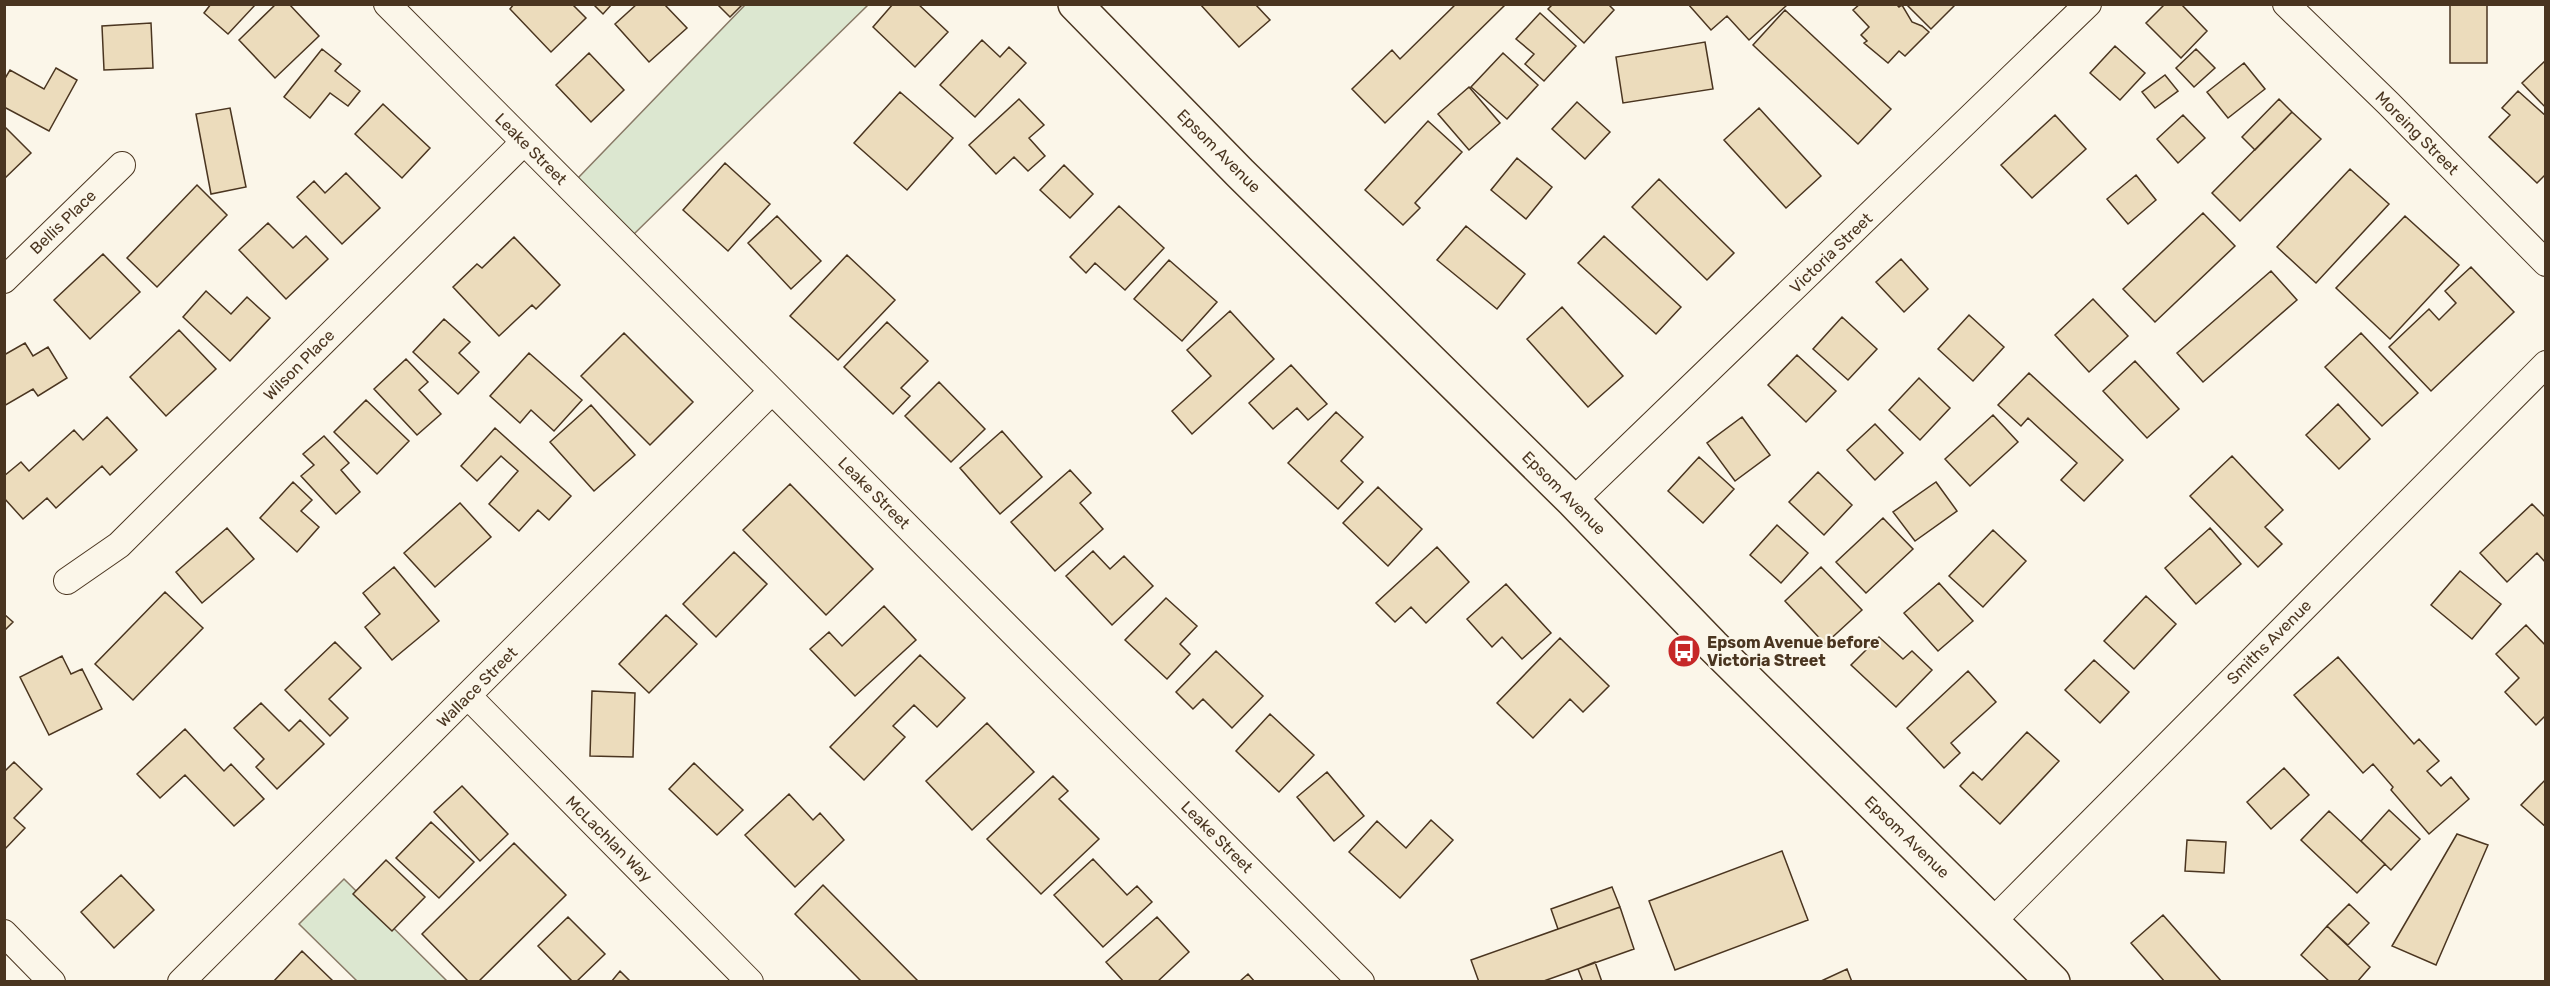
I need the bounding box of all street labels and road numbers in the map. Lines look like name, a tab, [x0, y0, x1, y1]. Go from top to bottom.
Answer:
street label: Moreing Street	[2371, 87, 2463, 179]
street label: Epsom Avenue	[1173, 105, 1265, 197]
street label: Leake Street	[491, 109, 571, 189]
street label: Bellis Place	[26, 186, 100, 258]
street label: Victoria Street	[1786, 209, 1876, 297]
street label: Wilson Place	[260, 326, 338, 404]
street label: Epsom Avenue	[1518, 447, 1610, 539]
street label: Leake Street	[834, 453, 914, 533]
street label: Smiths Avenue	[2223, 596, 2315, 688]
street label: Wallace Street	[433, 643, 521, 731]
street label: McLachlan Way	[562, 792, 656, 886]
street label: Epsom Avenue	[1861, 792, 1953, 882]
street label: Leake Street	[1177, 797, 1257, 877]

